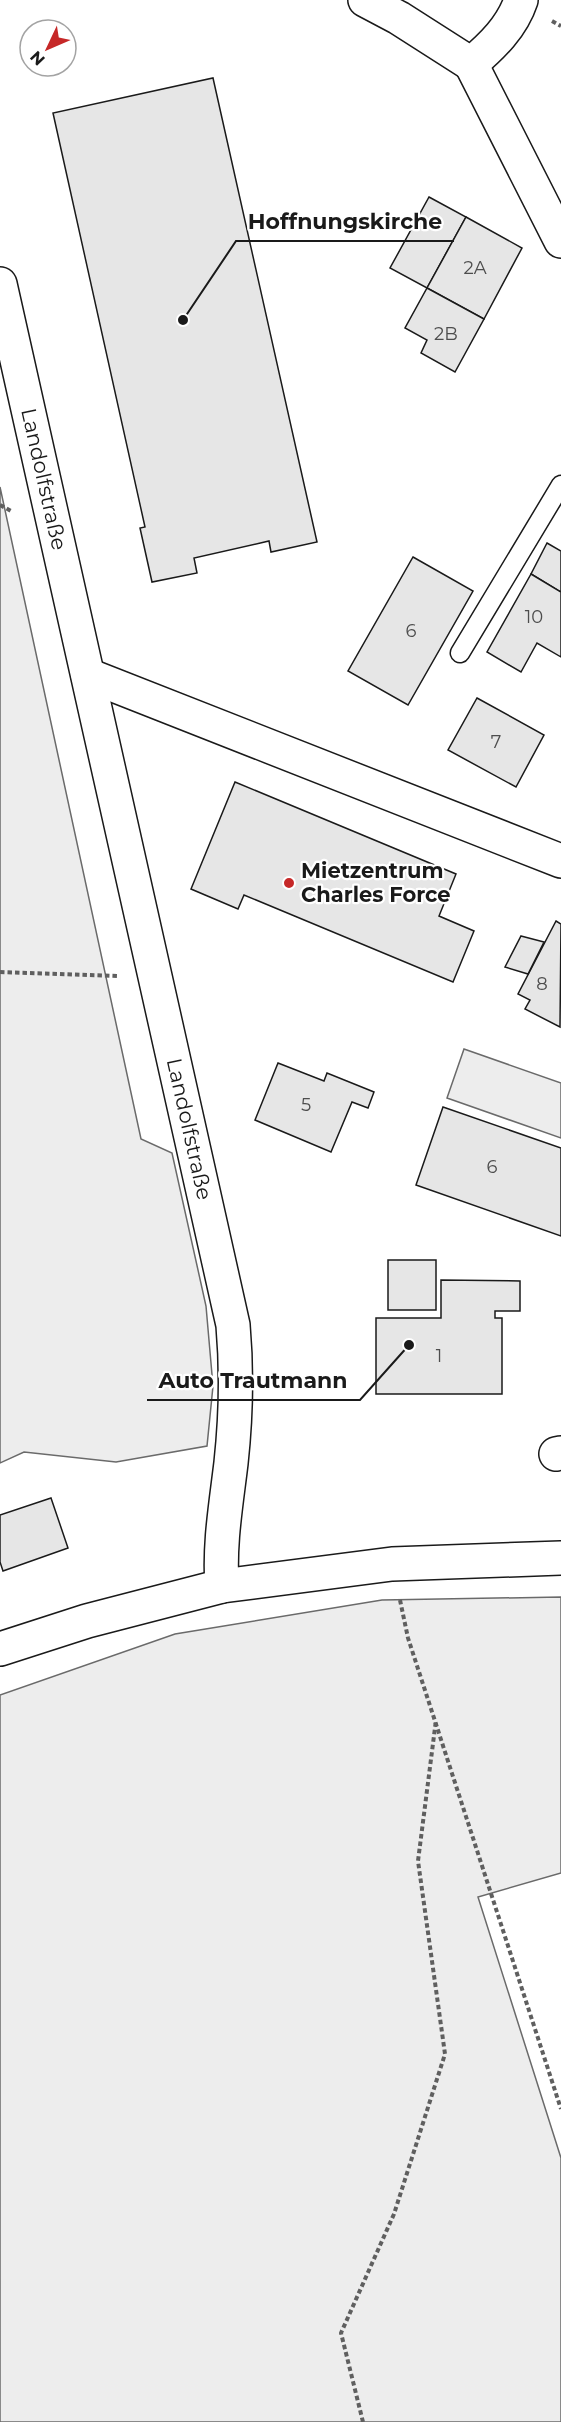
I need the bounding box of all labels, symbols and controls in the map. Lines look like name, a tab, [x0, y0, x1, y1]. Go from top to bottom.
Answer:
north arrow	[18, 18, 78, 78]
text: N	[26, 47, 49, 69]
callout: Hoffnungskirche	[236, 201, 454, 241]
text: Hoffnungskirche	[248, 208, 442, 235]
house number: 2A	[463, 257, 487, 279]
house number: 2B	[434, 323, 458, 345]
street label: Landolfstraße	[16, 406, 72, 552]
house number: 10	[525, 606, 543, 628]
house number: 6	[406, 620, 417, 642]
house number: 7	[491, 731, 501, 753]
place label: Mietzentrum Charles Force	[301, 858, 451, 907]
marker: Mietzentrum Charles Force	[282, 876, 296, 890]
house number: 8	[536, 973, 548, 995]
street label: Landolfstraße	[162, 1056, 218, 1202]
house number: 5	[301, 1094, 311, 1116]
house number: 6	[487, 1156, 498, 1178]
house number: 1	[436, 1345, 442, 1367]
callout: Auto Trautmann	[147, 1360, 360, 1400]
text: Auto Trautmann	[158, 1367, 347, 1394]

